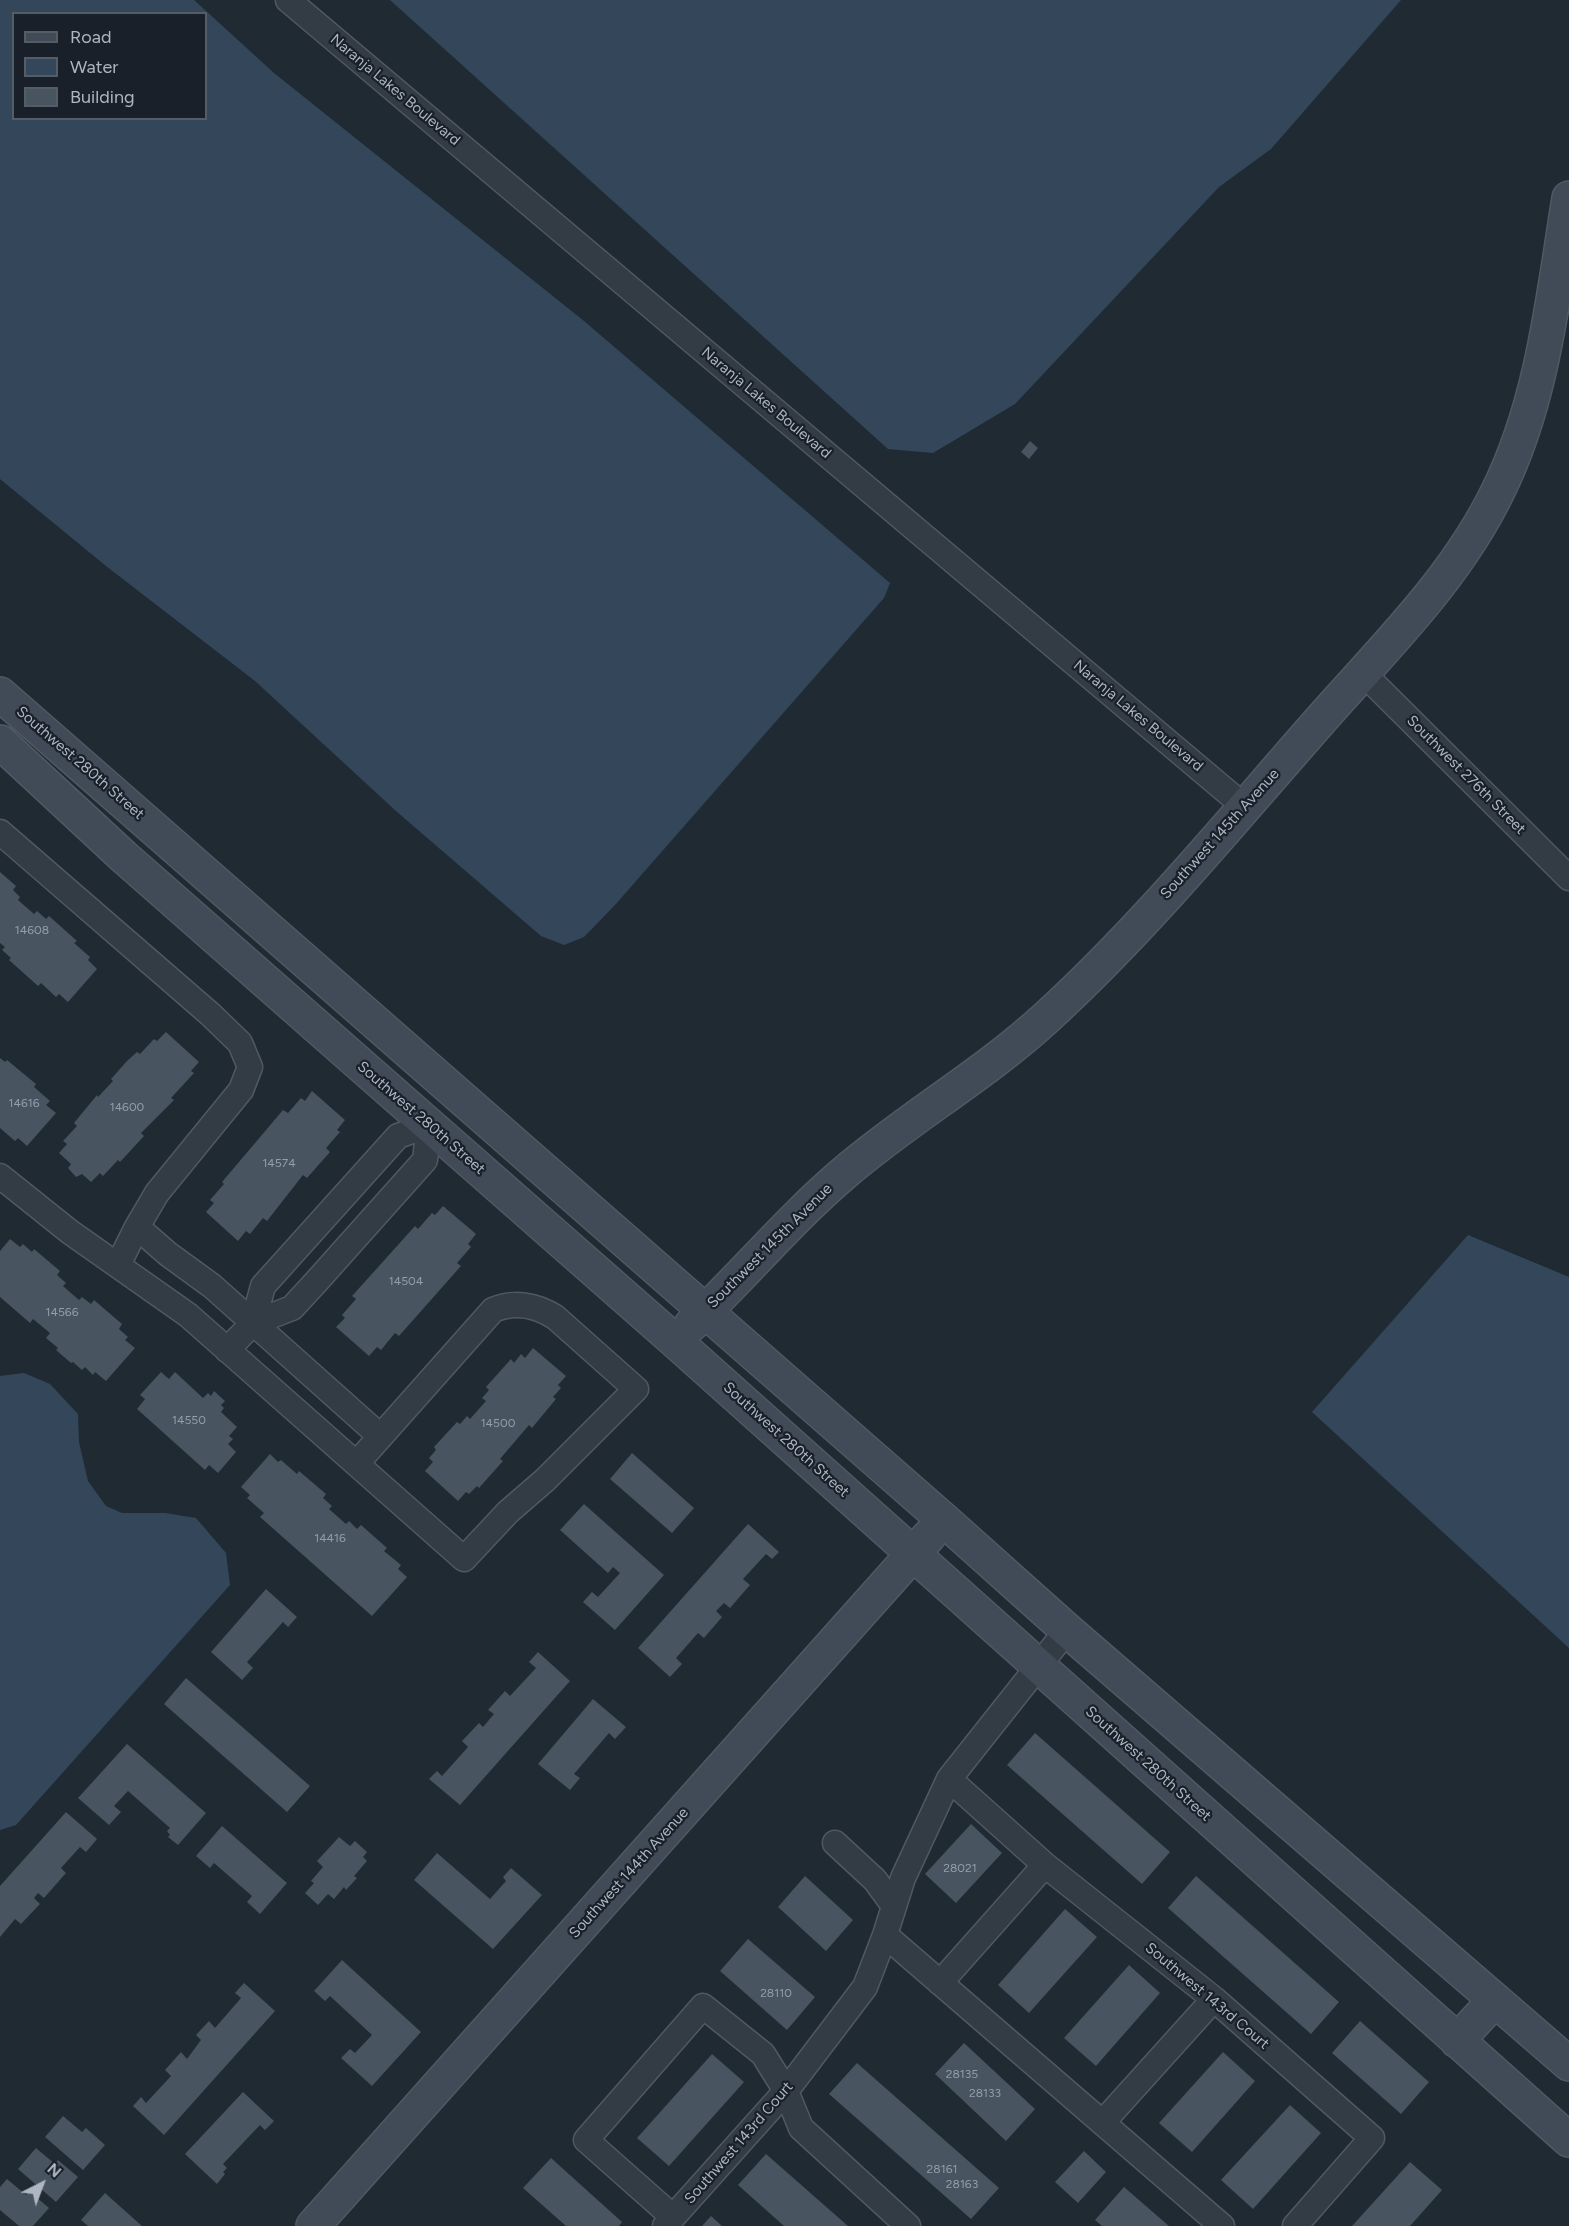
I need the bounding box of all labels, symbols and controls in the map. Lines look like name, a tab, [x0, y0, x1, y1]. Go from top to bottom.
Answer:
legend	[12, 12, 207, 120]
text: Road	[70, 26, 111, 48]
street label: Naranja Lakes Boulevard	[326, 30, 464, 150]
text: Water	[70, 56, 118, 78]
text: Building	[70, 86, 135, 108]
street label: Naranja Lakes Boulevard	[697, 343, 835, 463]
street label: Naranja Lakes Boulevard	[1069, 656, 1207, 776]
street label: Southwest 280th Street	[12, 703, 148, 823]
street label: Southwest 276th Street	[1403, 712, 1529, 838]
street label: Southwest 145th Avenue	[1157, 765, 1283, 903]
house number: 14608	[15, 923, 49, 937]
street label: Southwest 280th Street	[353, 1058, 489, 1178]
house number: 14616	[9, 1096, 39, 1110]
house number: 14600	[110, 1100, 144, 1114]
house number: 14574	[262, 1156, 296, 1170]
street label: Southwest 145th Avenue	[704, 1180, 836, 1312]
house number: 14504	[389, 1274, 423, 1288]
house number: 14566	[46, 1305, 78, 1319]
street label: Southwest 280th Street	[719, 1379, 853, 1501]
house number: 14550	[172, 1413, 206, 1427]
house number: 14500	[481, 1416, 515, 1430]
house number: 14416	[314, 1531, 346, 1545]
street label: Southwest 280th Street	[1081, 1703, 1215, 1825]
street label: Southwest 144th Avenue	[566, 1804, 692, 1942]
house number: 28021	[943, 1861, 977, 1875]
street label: Southwest 143rd Court	[1141, 1939, 1273, 2053]
house number: 28110	[760, 1986, 792, 2000]
house number: 28135	[946, 2067, 978, 2081]
street label: Southwest 143rd Court	[681, 2078, 797, 2208]
house number: 28133	[969, 2086, 1001, 2100]
north arrow	[12, 2154, 72, 2214]
text: N	[43, 2159, 65, 2181]
house number: 28161	[927, 2162, 957, 2176]
house number: 28163	[946, 2177, 978, 2191]

